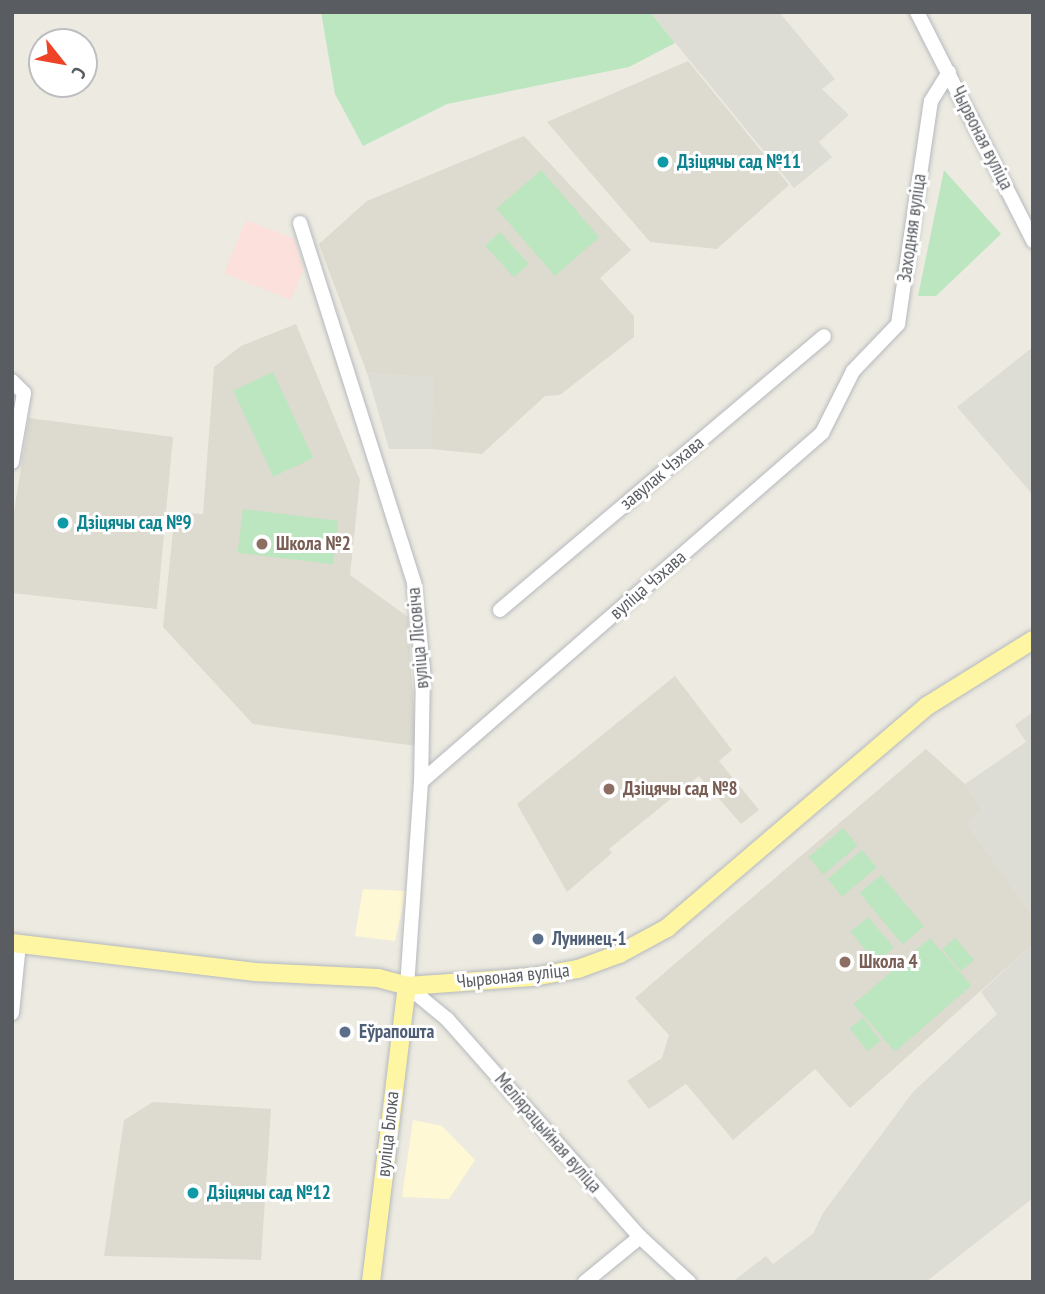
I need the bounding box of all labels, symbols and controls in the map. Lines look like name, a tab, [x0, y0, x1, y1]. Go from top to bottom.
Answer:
north arrow	[28, 28, 98, 98]
text: С	[67, 63, 92, 83]
street label: Чырвоная вуліца	[946, 82, 1018, 194]
place label: Дзіцячы сад №11	[677, 151, 801, 173]
marker: Дзіцячы сад №11	[655, 154, 671, 170]
street label: Заходняя вуліца	[893, 172, 931, 284]
street label: завулак Чэхава	[616, 431, 708, 515]
place label: Дзіцячы сад №9	[77, 512, 192, 534]
marker: Дзіцячы сад №9	[55, 515, 71, 531]
place label: Школа №2	[276, 533, 351, 555]
marker: Школа №2	[254, 536, 270, 552]
street label: вуліца Чэхава	[605, 546, 691, 624]
street label: вуліца Лісовіча	[402, 586, 434, 690]
place label: Дзіцячы сад №8	[623, 778, 738, 800]
marker: Дзіцячы сад №8	[601, 781, 617, 797]
place label: Лунинец-1	[552, 928, 627, 950]
marker: Лунинец-1	[530, 931, 546, 947]
place label: Школа 4	[859, 951, 917, 973]
marker: Школа 4	[837, 954, 853, 970]
street label: Чырвоная вуліца	[455, 959, 571, 993]
place label: Еўрапошта	[359, 1021, 434, 1043]
marker: Еўрапошта	[337, 1024, 353, 1040]
street label: Меліярацыйная вуліца	[490, 1068, 606, 1198]
street label: вуліца Блока	[372, 1090, 404, 1178]
place label: Дзіцячы сад №12	[207, 1182, 331, 1204]
marker: Дзіцячы сад №12	[185, 1185, 201, 1201]

